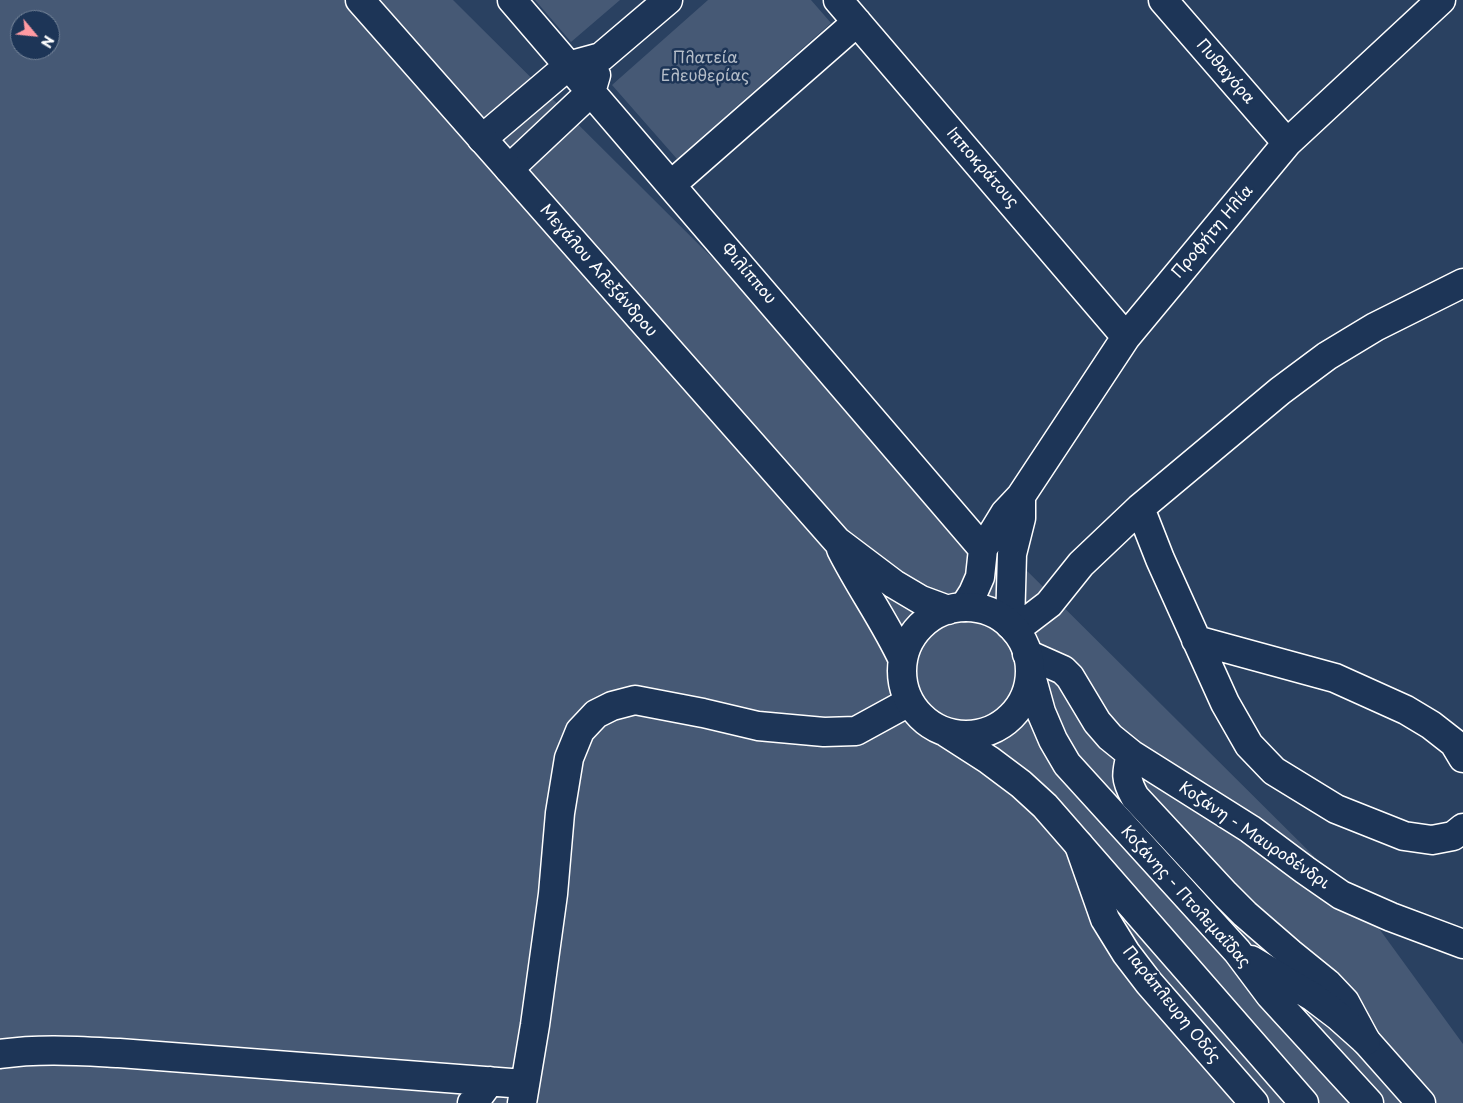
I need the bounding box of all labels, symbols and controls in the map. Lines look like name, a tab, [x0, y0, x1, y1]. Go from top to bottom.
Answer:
north arrow	[10, 10, 60, 60]
text: N	[36, 32, 60, 52]
street label: Πυθαγόρα	[1192, 36, 1258, 108]
park label: Πλατεία Ελευθερίας	[661, 49, 749, 87]
street label: Ιπποκράτους	[942, 124, 1022, 212]
street label: Προφήτη Ηλία	[1169, 182, 1257, 282]
street label: Μεγάλου Αλεξάνδρου	[535, 201, 661, 341]
street label: Φιλίππου	[716, 240, 780, 308]
street label: Κοζάνη - Μαυροδένδρι	[1175, 778, 1333, 894]
street label: Κοζάνης - Πτολεμαΐδας	[1116, 822, 1254, 972]
street label: Παράπλευρη Οδός	[1118, 943, 1224, 1067]

